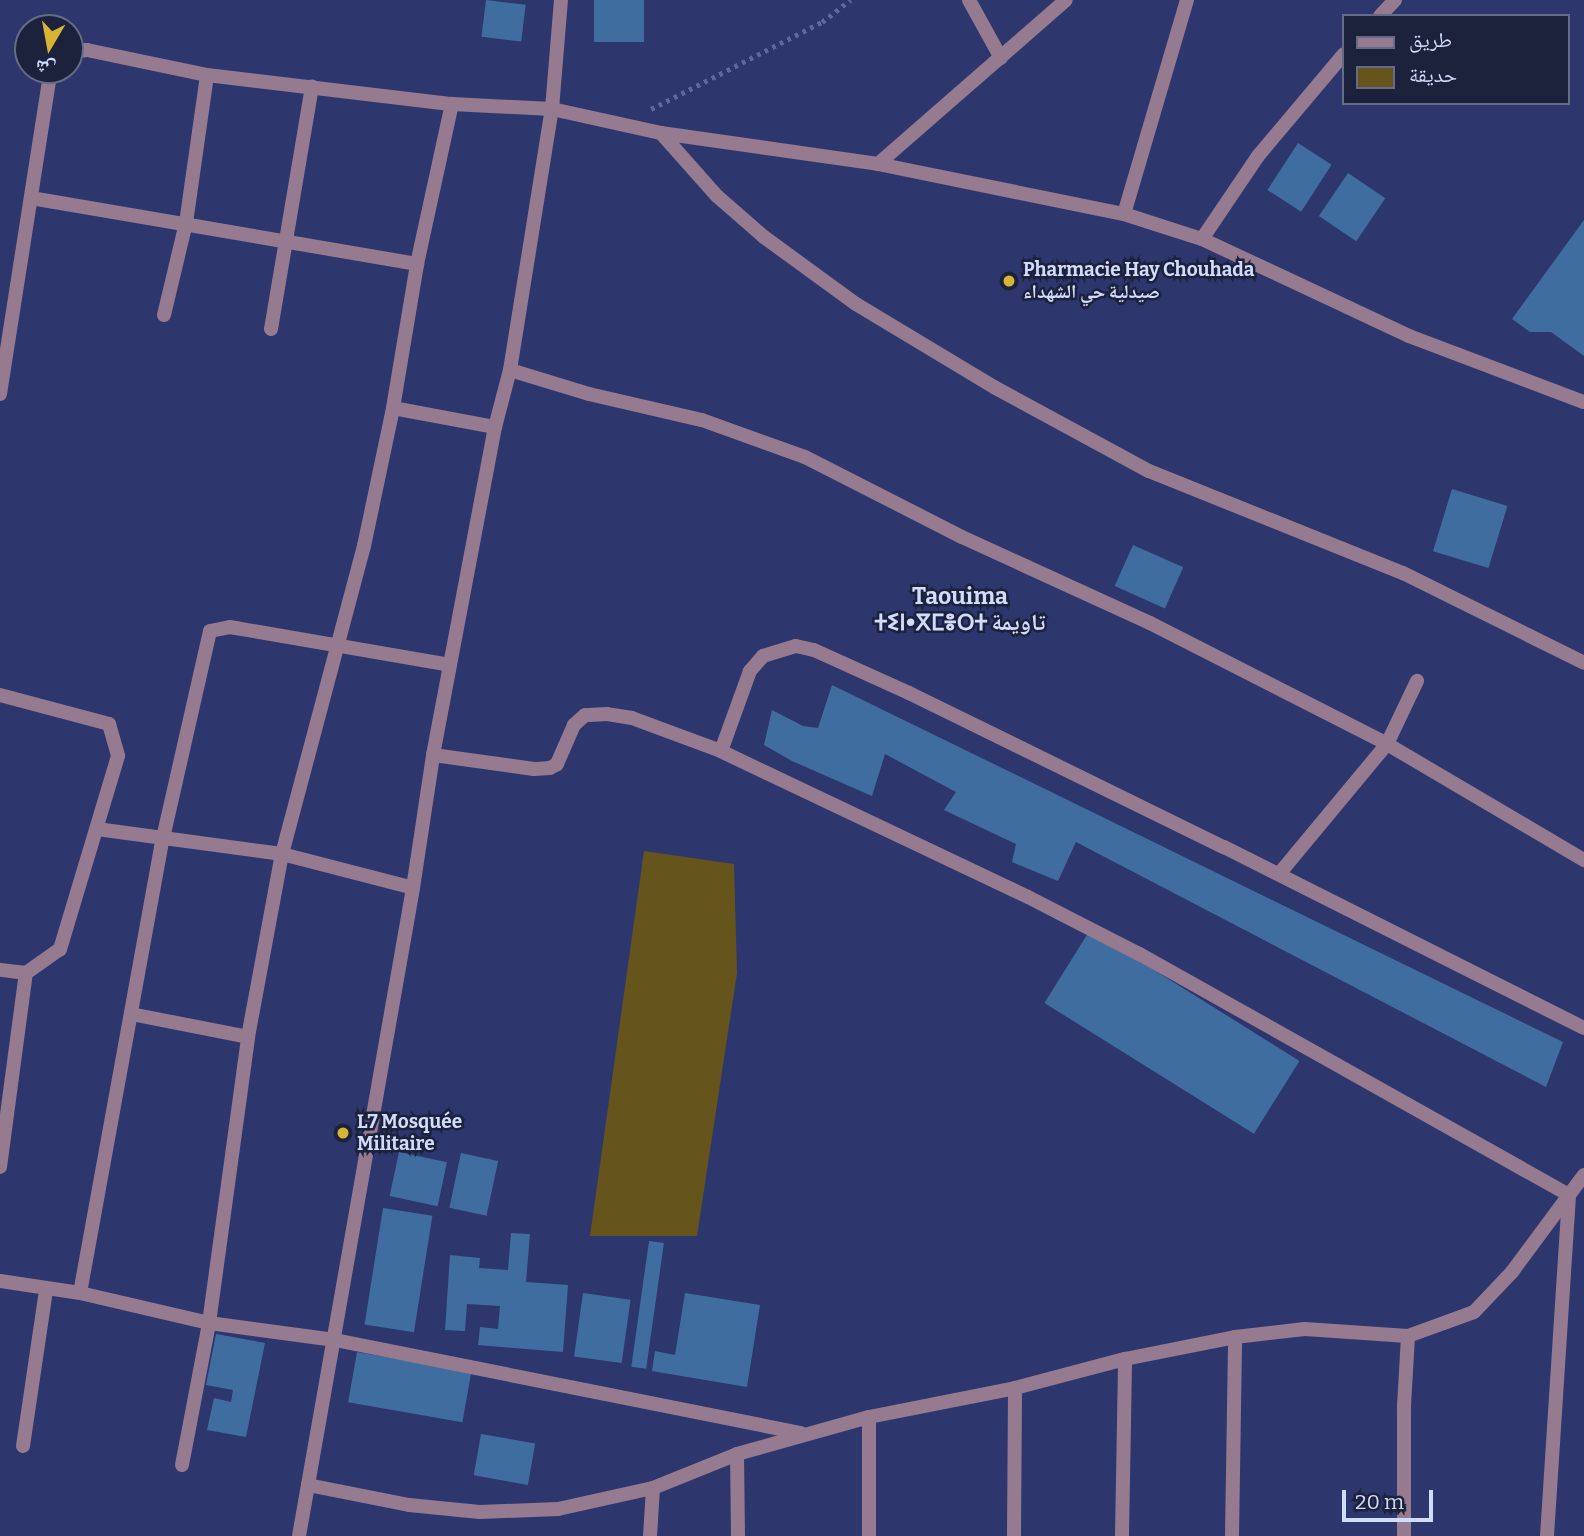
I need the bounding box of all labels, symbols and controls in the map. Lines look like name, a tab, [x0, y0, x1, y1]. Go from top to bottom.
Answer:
north arrow	[14, 14, 84, 84]
legend	[1342, 14, 1570, 105]
text: طريق	[1409, 27, 1452, 53]
text: ش	[34, 55, 58, 81]
text: حديقة	[1409, 62, 1457, 88]
place label: Pharmacie Hay Chouhada صيدلية حي الشهداء	[1023, 259, 1254, 303]
marker: Pharmacie Hay Chouhada صيدلية حي الشهداء	[1001, 273, 1017, 289]
district label: Taouima ⵜⵉⵏ•ⴳⵎⴻⵔⵜ تاويمة	[875, 582, 1045, 636]
place label: L7 Mosquée Militaire	[357, 1111, 462, 1155]
marker: L7 Mosquée Militaire	[335, 1125, 351, 1141]
scale bar	[1346, 1476, 1437, 1520]
text: 20 m	[1355, 1489, 1404, 1515]

